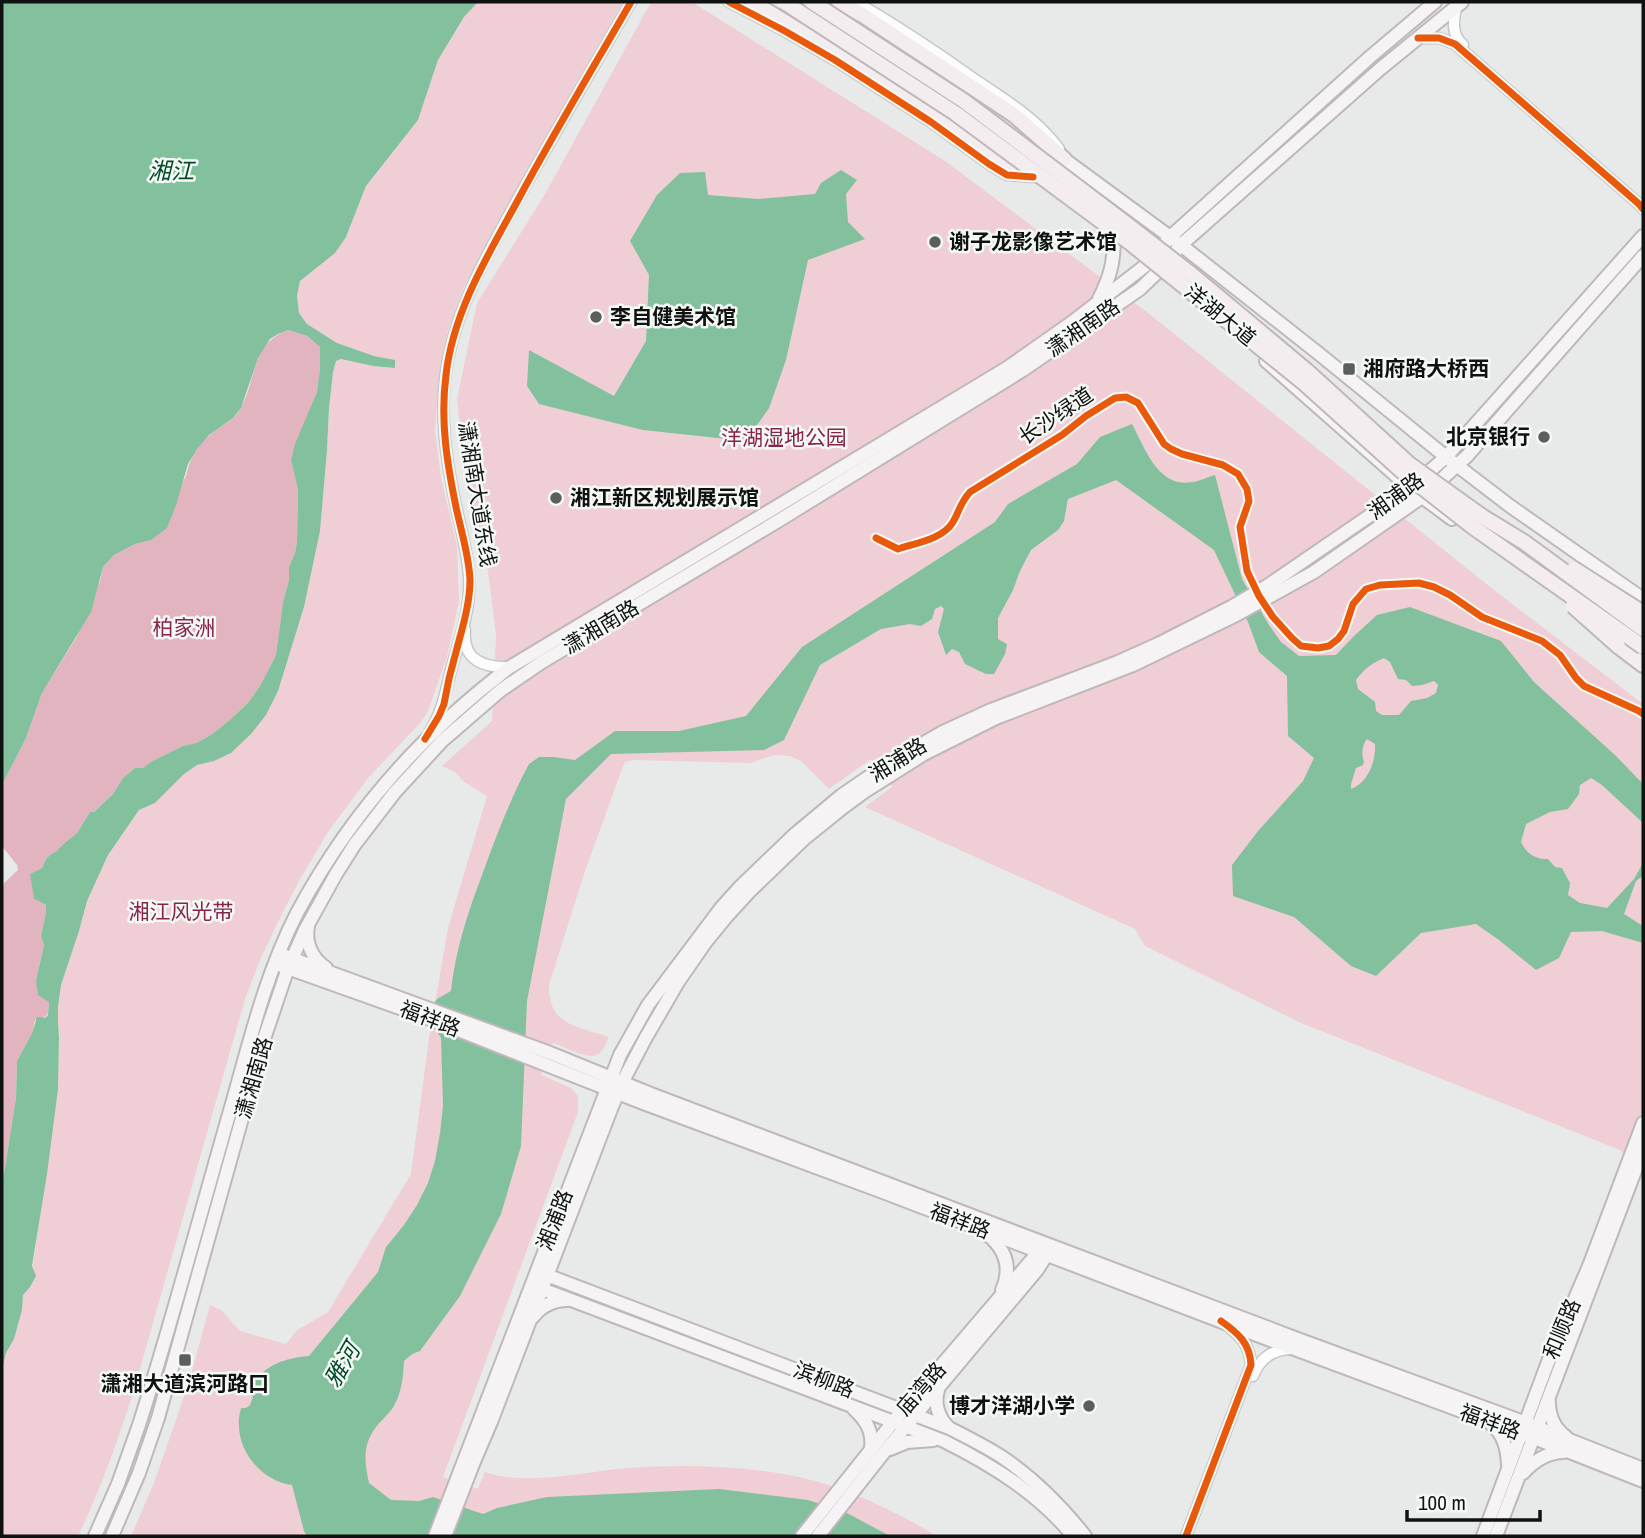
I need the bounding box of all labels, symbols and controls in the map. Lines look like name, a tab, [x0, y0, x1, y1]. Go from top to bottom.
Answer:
water label: 湘江	[148, 155, 197, 186]
place label: 谢子龙影像艺术馆	[949, 227, 1117, 256]
marker: 谢子龙影像艺术馆	[927, 234, 943, 250]
street label: 洋湖大道	[1179, 277, 1262, 352]
street label: 潇湘南路	[1040, 292, 1125, 364]
place label: 李自健美术馆	[610, 302, 736, 331]
marker: 李自健美术馆	[588, 309, 604, 325]
place label: 湘府路大桥西	[1363, 354, 1489, 383]
marker: 湘府路大桥西	[1341, 361, 1357, 377]
street label: 长沙绿道	[1013, 380, 1099, 451]
street label: 潇湘南大道东线	[452, 419, 503, 569]
place label: 北京银行	[1446, 422, 1530, 451]
park label: 洋湖湿地公园	[721, 423, 847, 452]
marker: 北京银行	[1536, 429, 1552, 445]
street label: 湘浦路	[1362, 465, 1430, 526]
place label: 湘江新区规划展示馆	[570, 483, 759, 512]
marker: 湘江新区规划展示馆	[548, 490, 564, 506]
street label: 潇湘南路	[557, 593, 644, 661]
park label: 柏家洲	[153, 613, 216, 642]
street label: 湘浦路	[863, 731, 932, 789]
park label: 湘江风光带	[129, 897, 234, 926]
street label: 福祥路	[396, 994, 465, 1043]
street label: 潇湘南路	[228, 1033, 279, 1122]
street label: 湘浦路	[530, 1185, 579, 1254]
street label: 福祥路	[926, 1196, 995, 1245]
street label: 和顺路	[1536, 1294, 1587, 1363]
water label: 雅河	[317, 1334, 368, 1392]
marker: 潇湘大道滨河路口	[177, 1352, 193, 1368]
street label: 滨柳路	[790, 1355, 859, 1404]
street label: 庙湾路	[889, 1355, 952, 1422]
place label: 潇湘大道滨河路口	[101, 1369, 269, 1398]
place label: 博才洋湖小学	[949, 1391, 1075, 1420]
street label: 福祥路	[1456, 1397, 1525, 1446]
marker: 博才洋湖小学	[1081, 1398, 1097, 1414]
scale bar	[1407, 1478, 1540, 1522]
text: 100 m	[1418, 1488, 1466, 1517]

